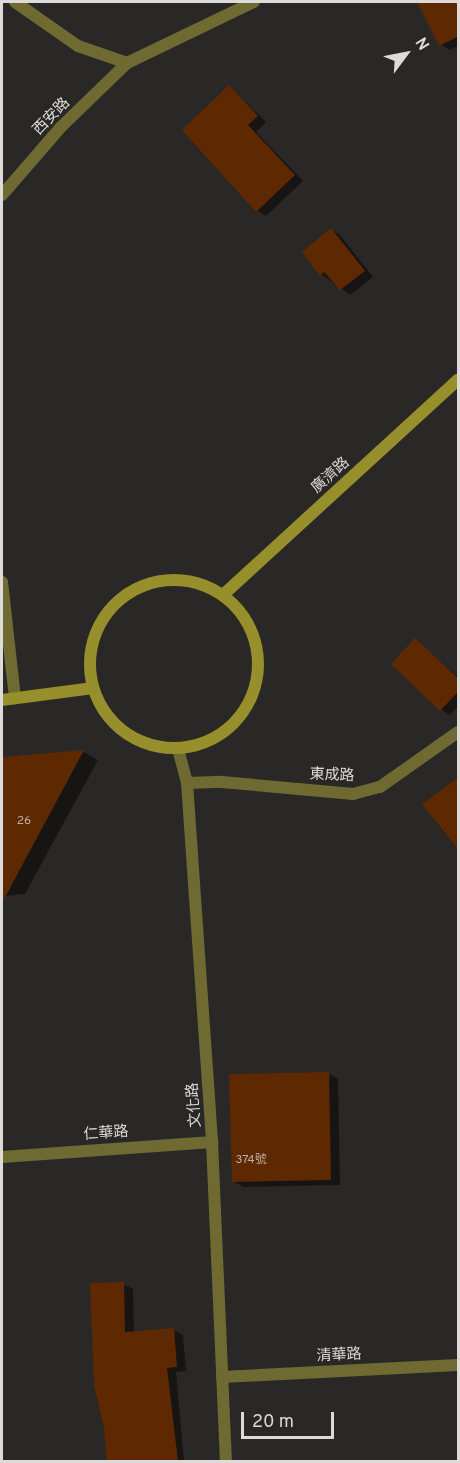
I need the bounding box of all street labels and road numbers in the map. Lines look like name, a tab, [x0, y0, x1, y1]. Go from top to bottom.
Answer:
street label: 西安路	[30, 95, 74, 139]
street label: 廣濟路	[308, 454, 354, 498]
street label: 東成路	[309, 766, 355, 786]
street label: 文化路	[184, 1082, 206, 1128]
street label: 仁華路	[83, 1123, 129, 1145]
street label: 清華路	[316, 1346, 362, 1366]

